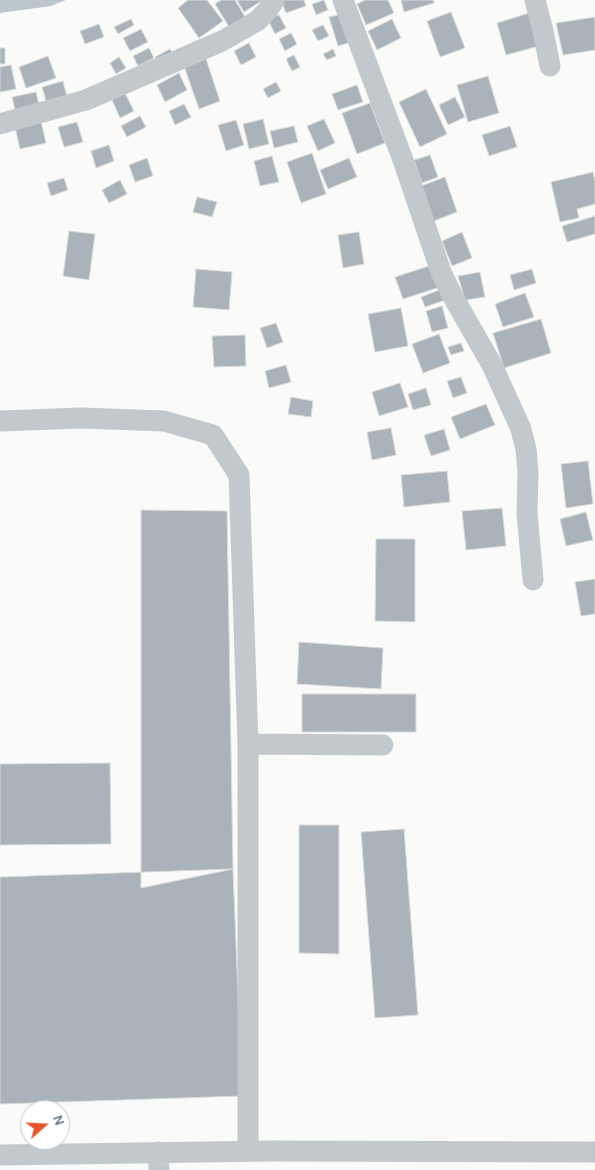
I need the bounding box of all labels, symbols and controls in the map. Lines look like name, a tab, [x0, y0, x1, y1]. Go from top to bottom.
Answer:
north arrow	[20, 1100, 70, 1150]
text: N	[49, 1113, 68, 1128]

